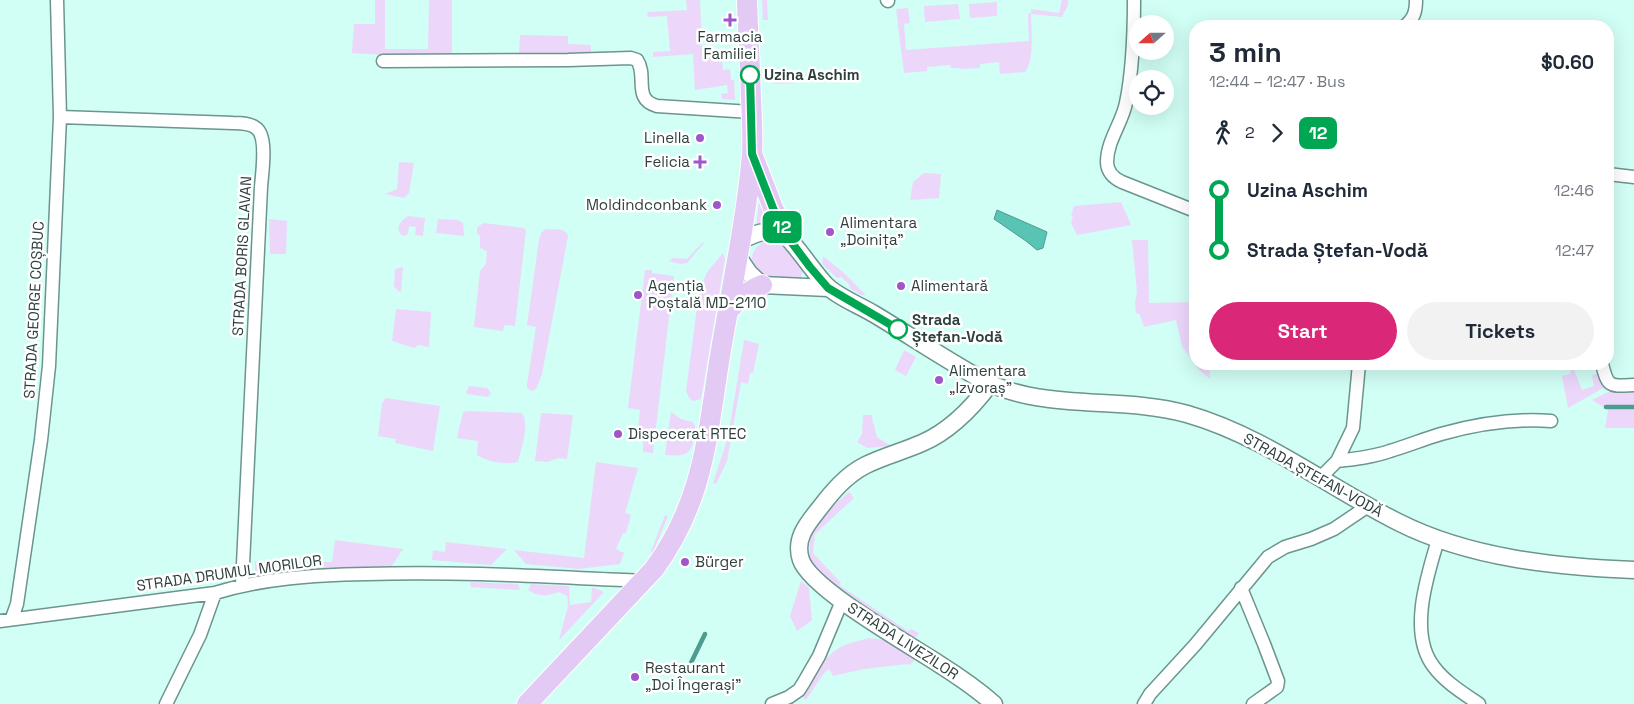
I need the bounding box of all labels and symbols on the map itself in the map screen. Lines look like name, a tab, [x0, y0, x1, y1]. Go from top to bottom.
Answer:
marker: Farmacia Familiei	[724, 14, 736, 26]
north arrow	[1129, 15, 1174, 60]
place label: Farmacia Familiei	[698, 27, 763, 63]
marker: Uzina Aschim	[740, 65, 760, 85]
place label: Uzina Aschim	[764, 65, 860, 84]
place label: Linella	[644, 128, 690, 147]
marker: Linella	[694, 132, 706, 144]
place label: Felicia	[644, 152, 690, 171]
marker: Felicia	[694, 156, 706, 168]
street label: STRADA BORIS GLAVAN	[228, 175, 255, 336]
place label: Moldindconbank	[586, 195, 707, 214]
marker: Moldindconbank	[711, 199, 723, 211]
line badge: 12	[760, 211, 804, 243]
place label: Alimentara „Doinița”	[840, 213, 917, 249]
street label: STRADA GEORGE COȘBUC	[19, 221, 48, 399]
marker: Alimentara „Doinița”	[824, 226, 836, 238]
place label: Agenția Poștală MD-2110	[648, 276, 766, 312]
place label: Alimentară	[911, 276, 988, 295]
marker: Alimentară	[895, 280, 907, 292]
marker: Agenția Poștală MD-2110	[632, 289, 644, 301]
place label: Strada Ștefan-Vodă	[912, 310, 1003, 347]
marker: Strada Ștefan-Vodă	[888, 319, 908, 339]
place label: Alimentara „Izvoraș”	[949, 361, 1026, 397]
marker: Alimentara „Izvoraș”	[933, 374, 945, 386]
place label: Dispecerat RTEC	[628, 424, 746, 443]
marker: Dispecerat RTEC	[612, 428, 624, 440]
street label: STRADA ȘTEFAN-VODĂ	[1240, 428, 1387, 521]
street label: STRADA DRUMUL MORILOR	[135, 550, 323, 595]
place label: Bürger	[695, 552, 744, 571]
marker: Bürger	[679, 556, 691, 568]
street label: STRADA LIVEZILOR	[844, 598, 962, 684]
place label: Restaurant „Doi Îngerași”	[645, 658, 741, 694]
marker: Restaurant „Doi Îngerași”	[629, 671, 641, 683]

